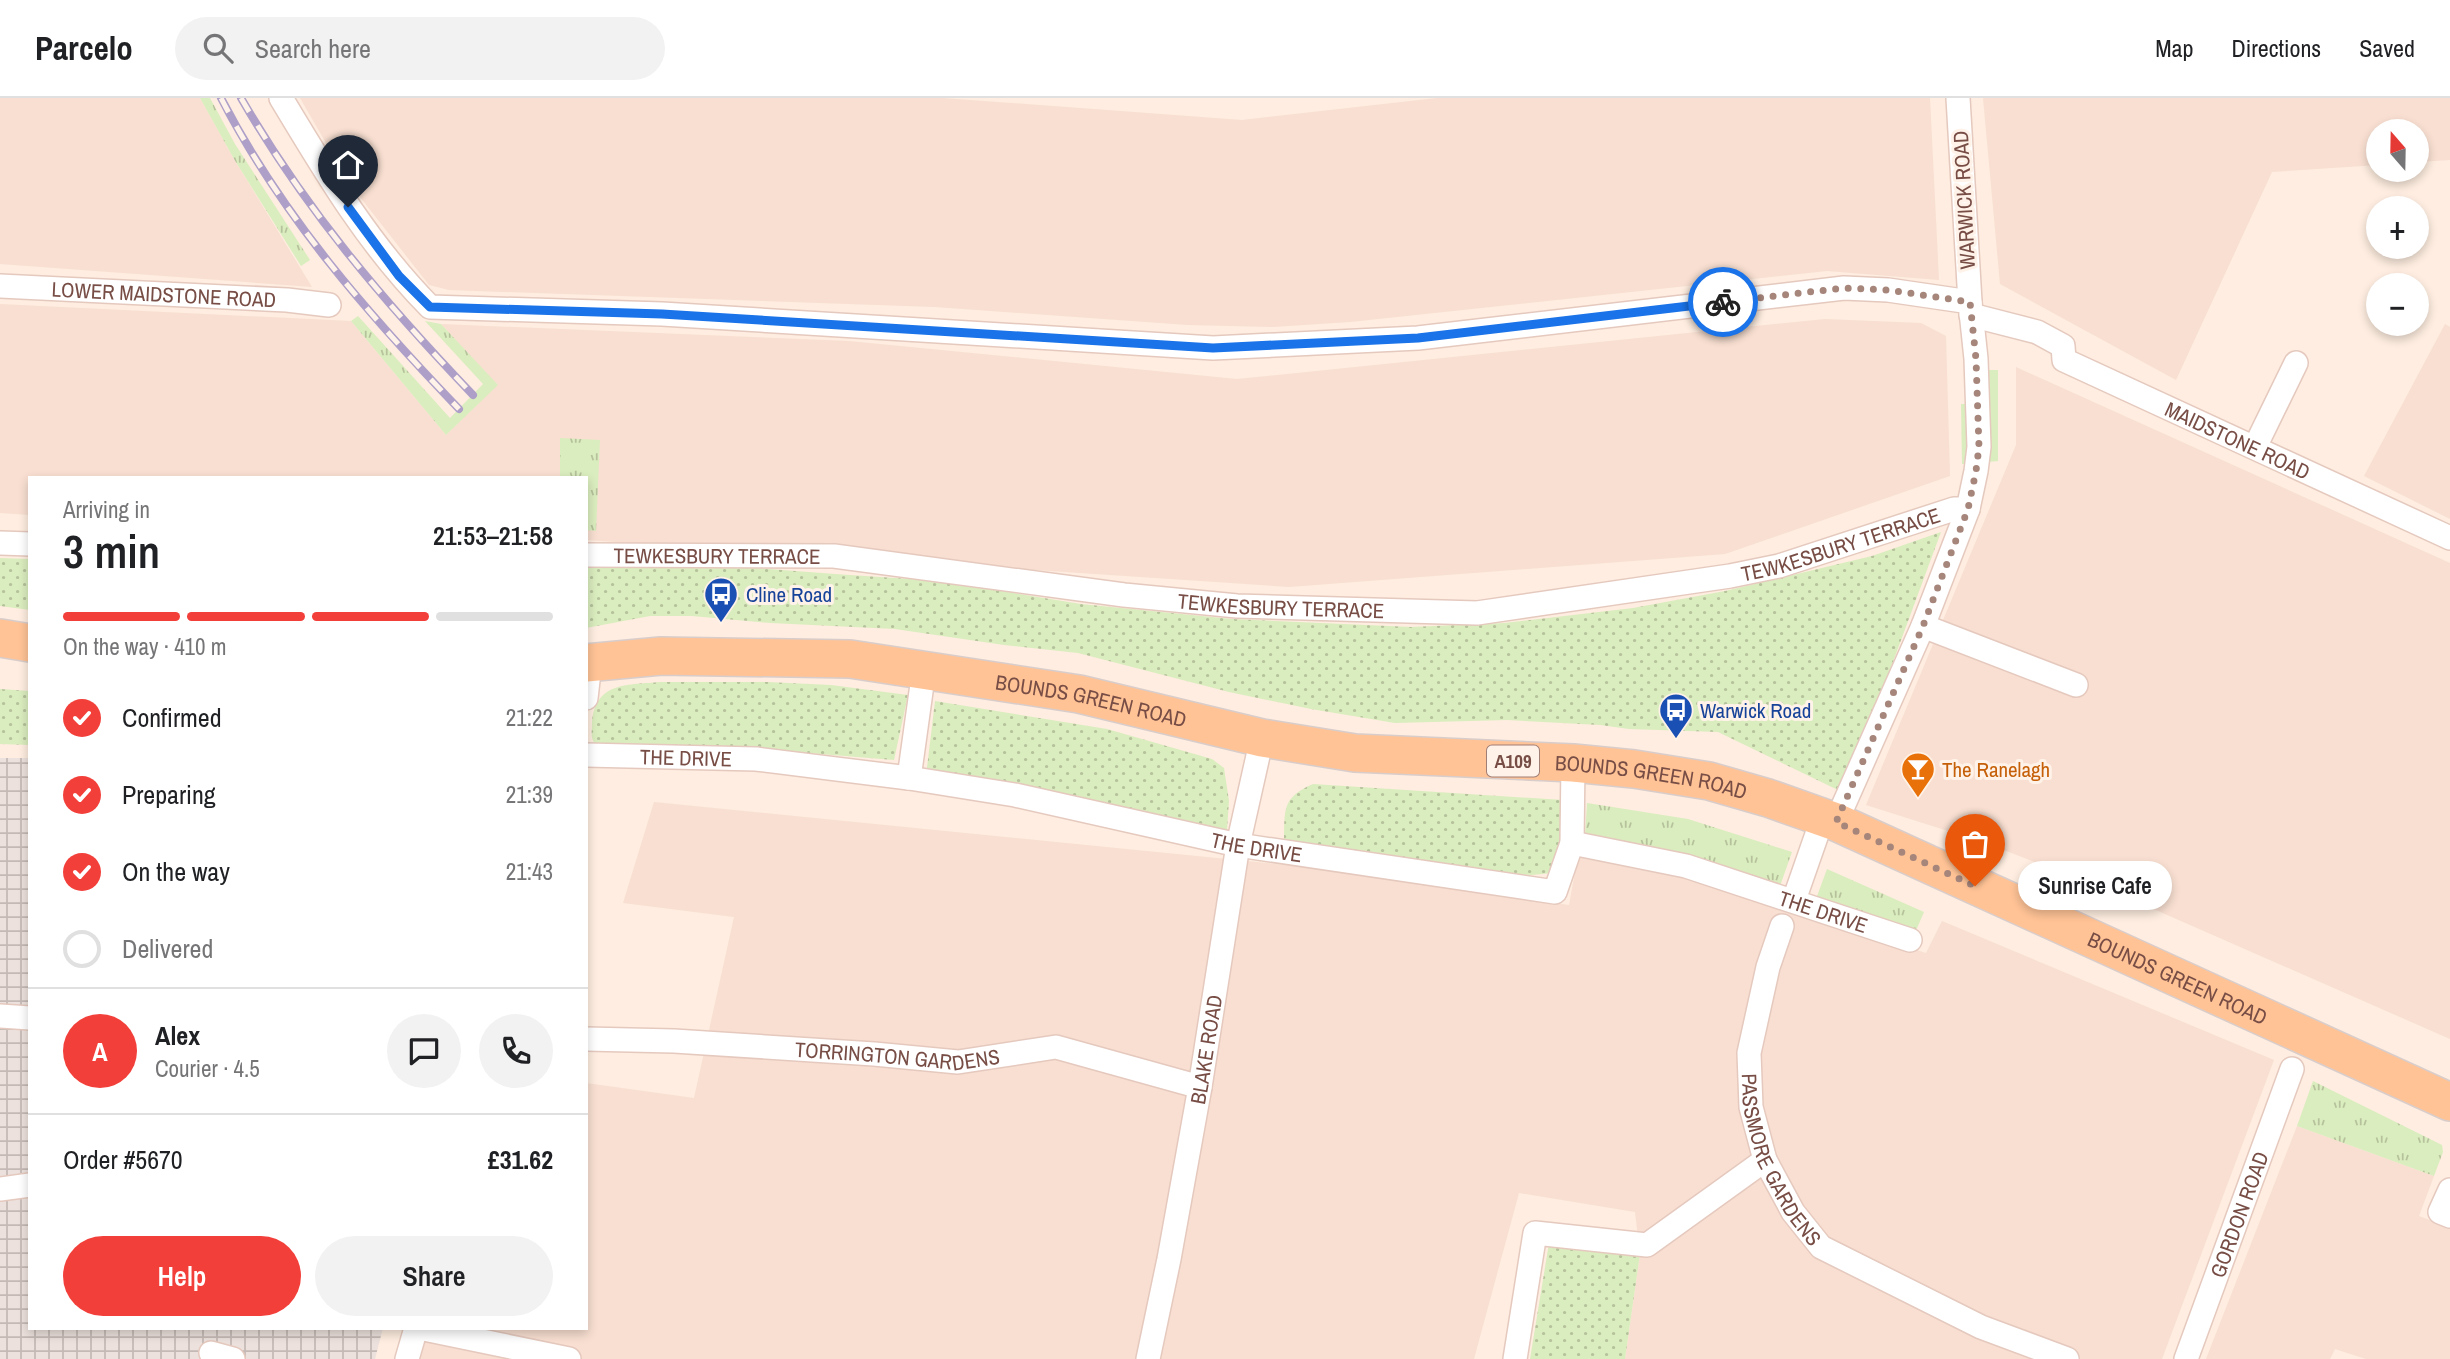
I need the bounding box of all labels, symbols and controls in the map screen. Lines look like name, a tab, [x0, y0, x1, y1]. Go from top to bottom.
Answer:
search box	[175, 17, 665, 80]
text: Parcelo	[35, 26, 133, 70]
icon: search	[199, 29, 237, 67]
text: Search here	[255, 31, 371, 66]
text: Map	[2155, 32, 2193, 64]
text: Directions	[2231, 32, 2321, 64]
text: Saved	[2359, 32, 2415, 64]
north arrow	[2366, 119, 2429, 182]
map controls	[2366, 119, 2429, 336]
street label: WARWICK ROAD	[1946, 130, 1982, 270]
pin	[318, 135, 378, 207]
icon: home	[329, 146, 367, 184]
button: +	[2366, 196, 2429, 259]
courier	[1688, 267, 1758, 337]
button: −	[2366, 273, 2429, 336]
street label: LOWER MAIDSTONE ROAD	[51, 274, 277, 314]
icon: bike	[1704, 283, 1742, 321]
street label: MAIDSTONE ROAD	[2160, 394, 2315, 486]
text: Arriving in	[63, 494, 150, 525]
street label: TEWKESBURY TERRACE	[1738, 500, 1944, 588]
text: 21:53–21:58	[433, 518, 553, 553]
text: 3 min	[63, 520, 160, 582]
street label: TEWKESBURY TERRACE	[613, 541, 821, 570]
bus stop icon: Cline Road	[702, 575, 740, 624]
place label: Cline Road	[746, 580, 832, 609]
street label: TEWKESBURY TERRACE	[1176, 586, 1385, 625]
text: On the way · 410 m	[63, 631, 227, 662]
street label: BOUNDS GREEN ROAD	[994, 667, 1190, 734]
bus stop icon: Warwick Road	[1657, 691, 1695, 740]
place label: Warwick Road	[1700, 696, 1811, 725]
icon: check	[63, 699, 101, 737]
text: Confirmed	[122, 700, 222, 735]
text: 21:22	[506, 702, 553, 733]
street label: THE DRIVE	[640, 742, 732, 773]
road number: A109	[1487, 746, 1539, 776]
street label: BOUNDS GREEN ROAD	[1555, 748, 1751, 806]
bar icon: The Ranelagh	[1899, 750, 1937, 799]
place label: The Ranelagh	[1942, 755, 2050, 784]
icon: check	[63, 776, 101, 814]
text: Preparing	[122, 777, 216, 812]
text: 21:39	[506, 779, 553, 810]
pin	[1945, 814, 2005, 886]
street label: THE DRIVE	[1208, 825, 1304, 869]
icon: bag	[1956, 825, 1994, 863]
icon: check	[63, 853, 101, 891]
text: On the way	[122, 854, 230, 889]
text: 21:43	[506, 856, 553, 887]
callout: Sunrise Cafe	[2017, 862, 2171, 910]
text: Sunrise Cafe	[2038, 870, 2152, 901]
street label: THE DRIVE	[1775, 883, 1872, 940]
street label: BOUNDS GREEN ROAD	[2083, 924, 2272, 1031]
text: Delivered	[122, 931, 213, 966]
street label: BLAKE ROAD	[1183, 993, 1229, 1106]
button: chat	[387, 1014, 461, 1088]
button: phone	[479, 1014, 553, 1088]
text: Alex	[155, 1018, 200, 1053]
text: A	[92, 1034, 108, 1069]
street label: TORRINGTON GARDENS	[794, 1034, 1002, 1077]
text: Courier · 4.5	[155, 1053, 260, 1084]
street label: PASSMORE GARDENS	[1735, 1073, 1829, 1251]
text: Order #5670	[63, 1142, 183, 1177]
text: £31.62	[488, 1142, 553, 1177]
street label: GORDON ROAD	[2203, 1147, 2275, 1281]
button: Help	[63, 1236, 301, 1316]
button: Share	[315, 1236, 553, 1316]

